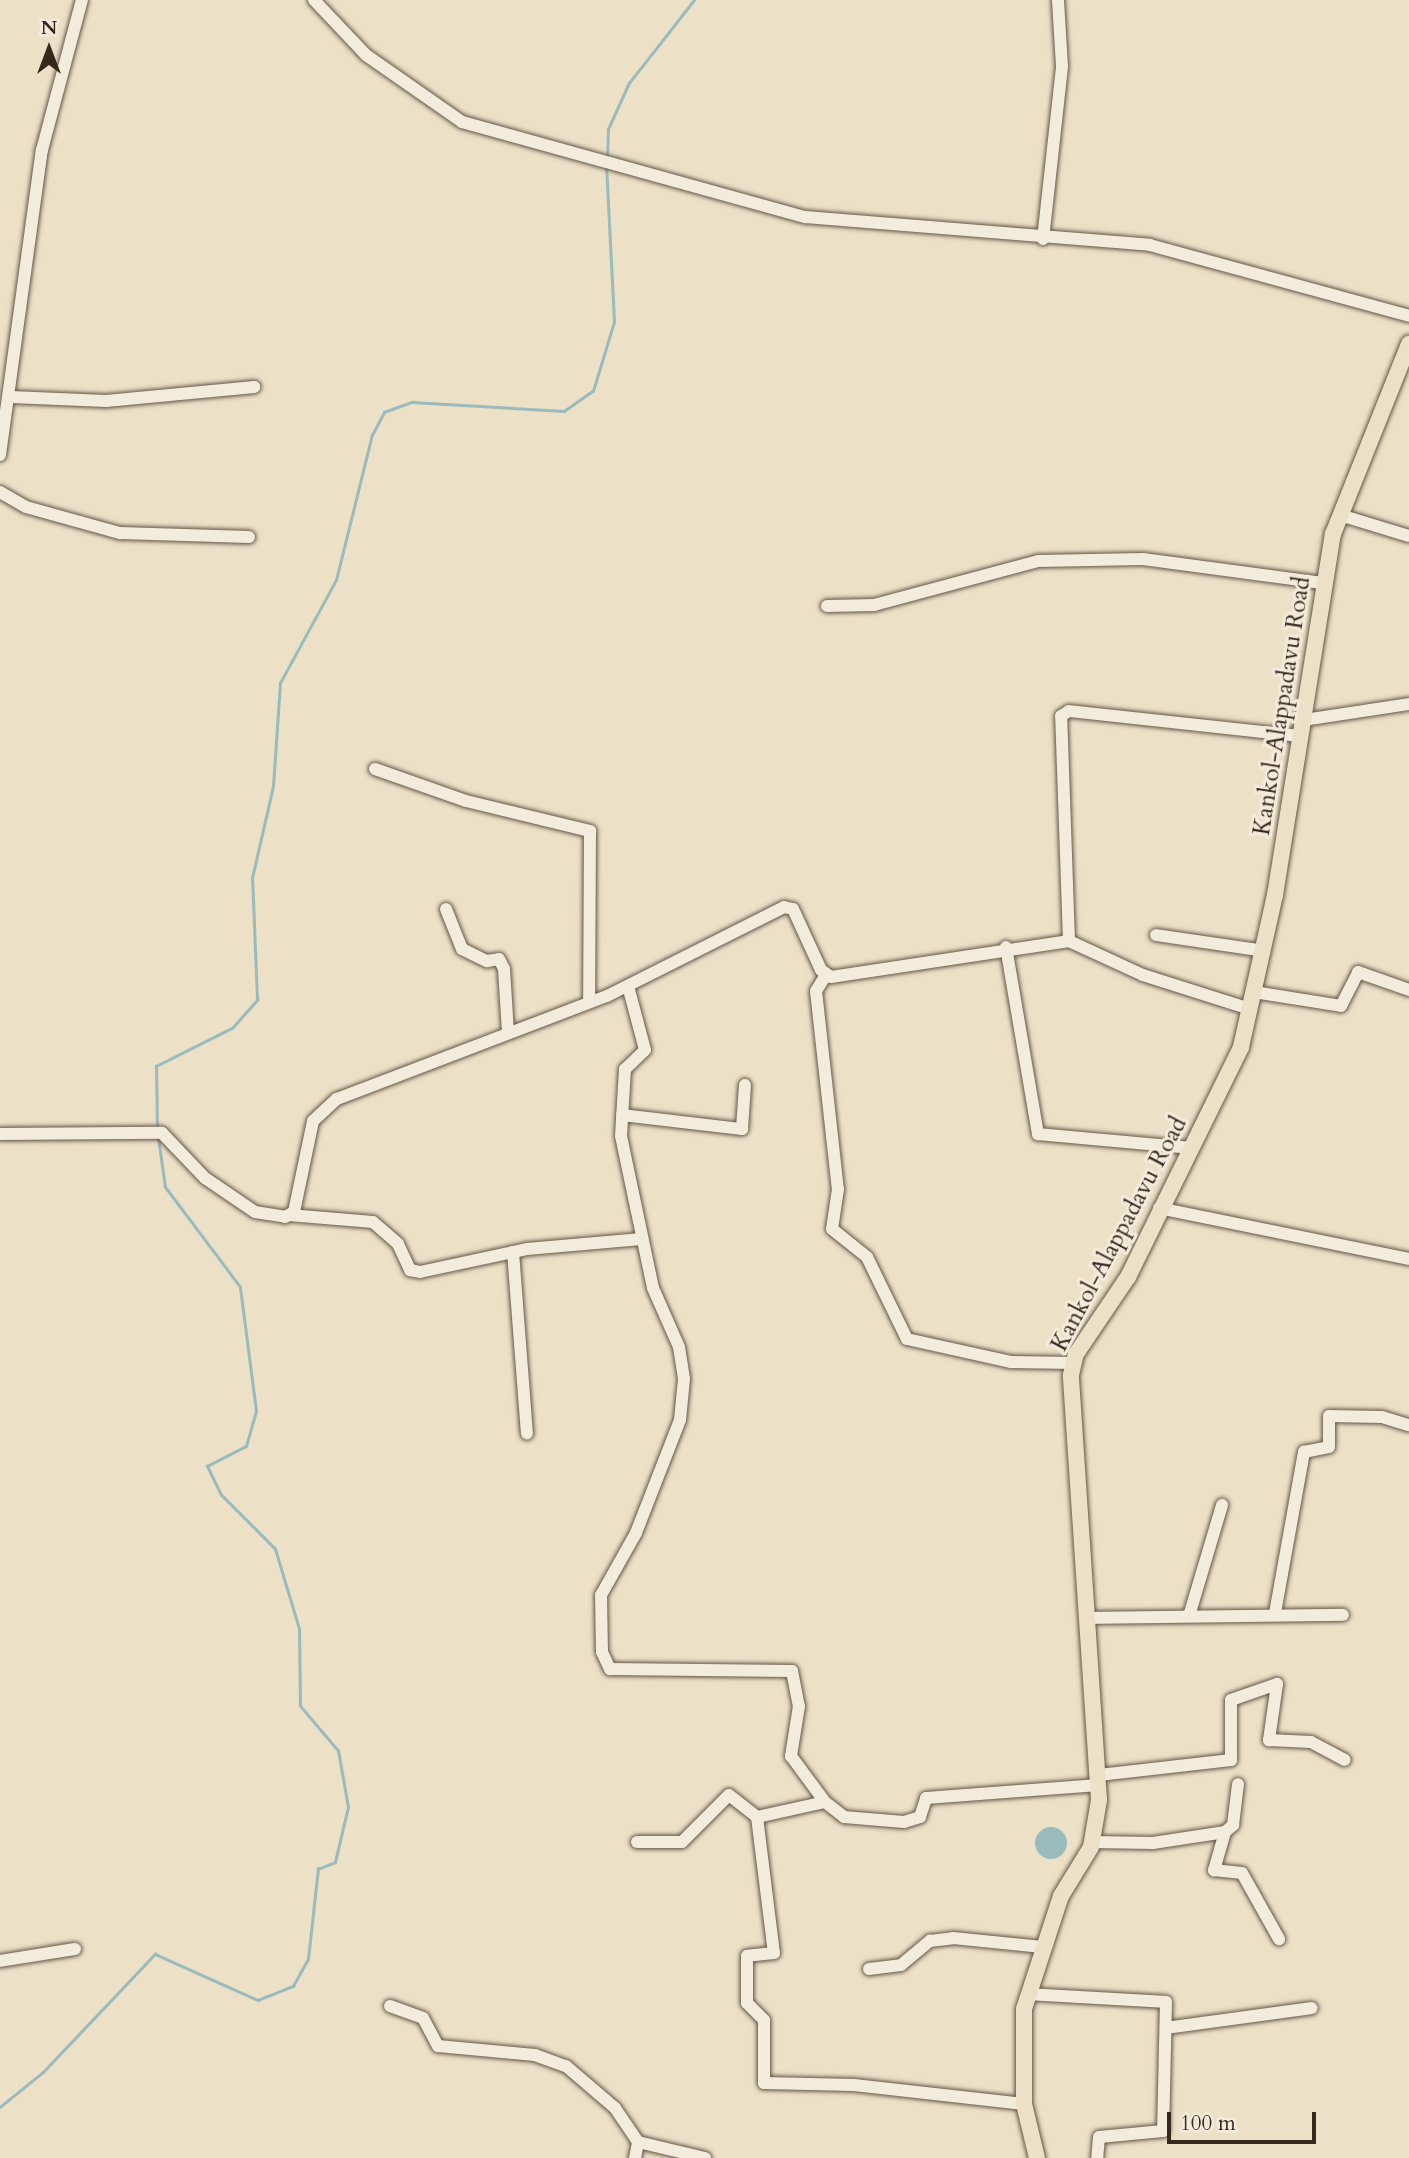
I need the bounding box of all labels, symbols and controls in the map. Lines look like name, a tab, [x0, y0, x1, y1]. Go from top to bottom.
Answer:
north arrow	[14, 14, 84, 84]
text: N	[41, 15, 57, 41]
street label: Kankol-Alappadavu Road	[1247, 575, 1317, 837]
street label: Kankol-Alappadavu Road	[1045, 1112, 1193, 1356]
scale bar	[1171, 2098, 1320, 2142]
text: 100 m	[1180, 2109, 1236, 2138]

